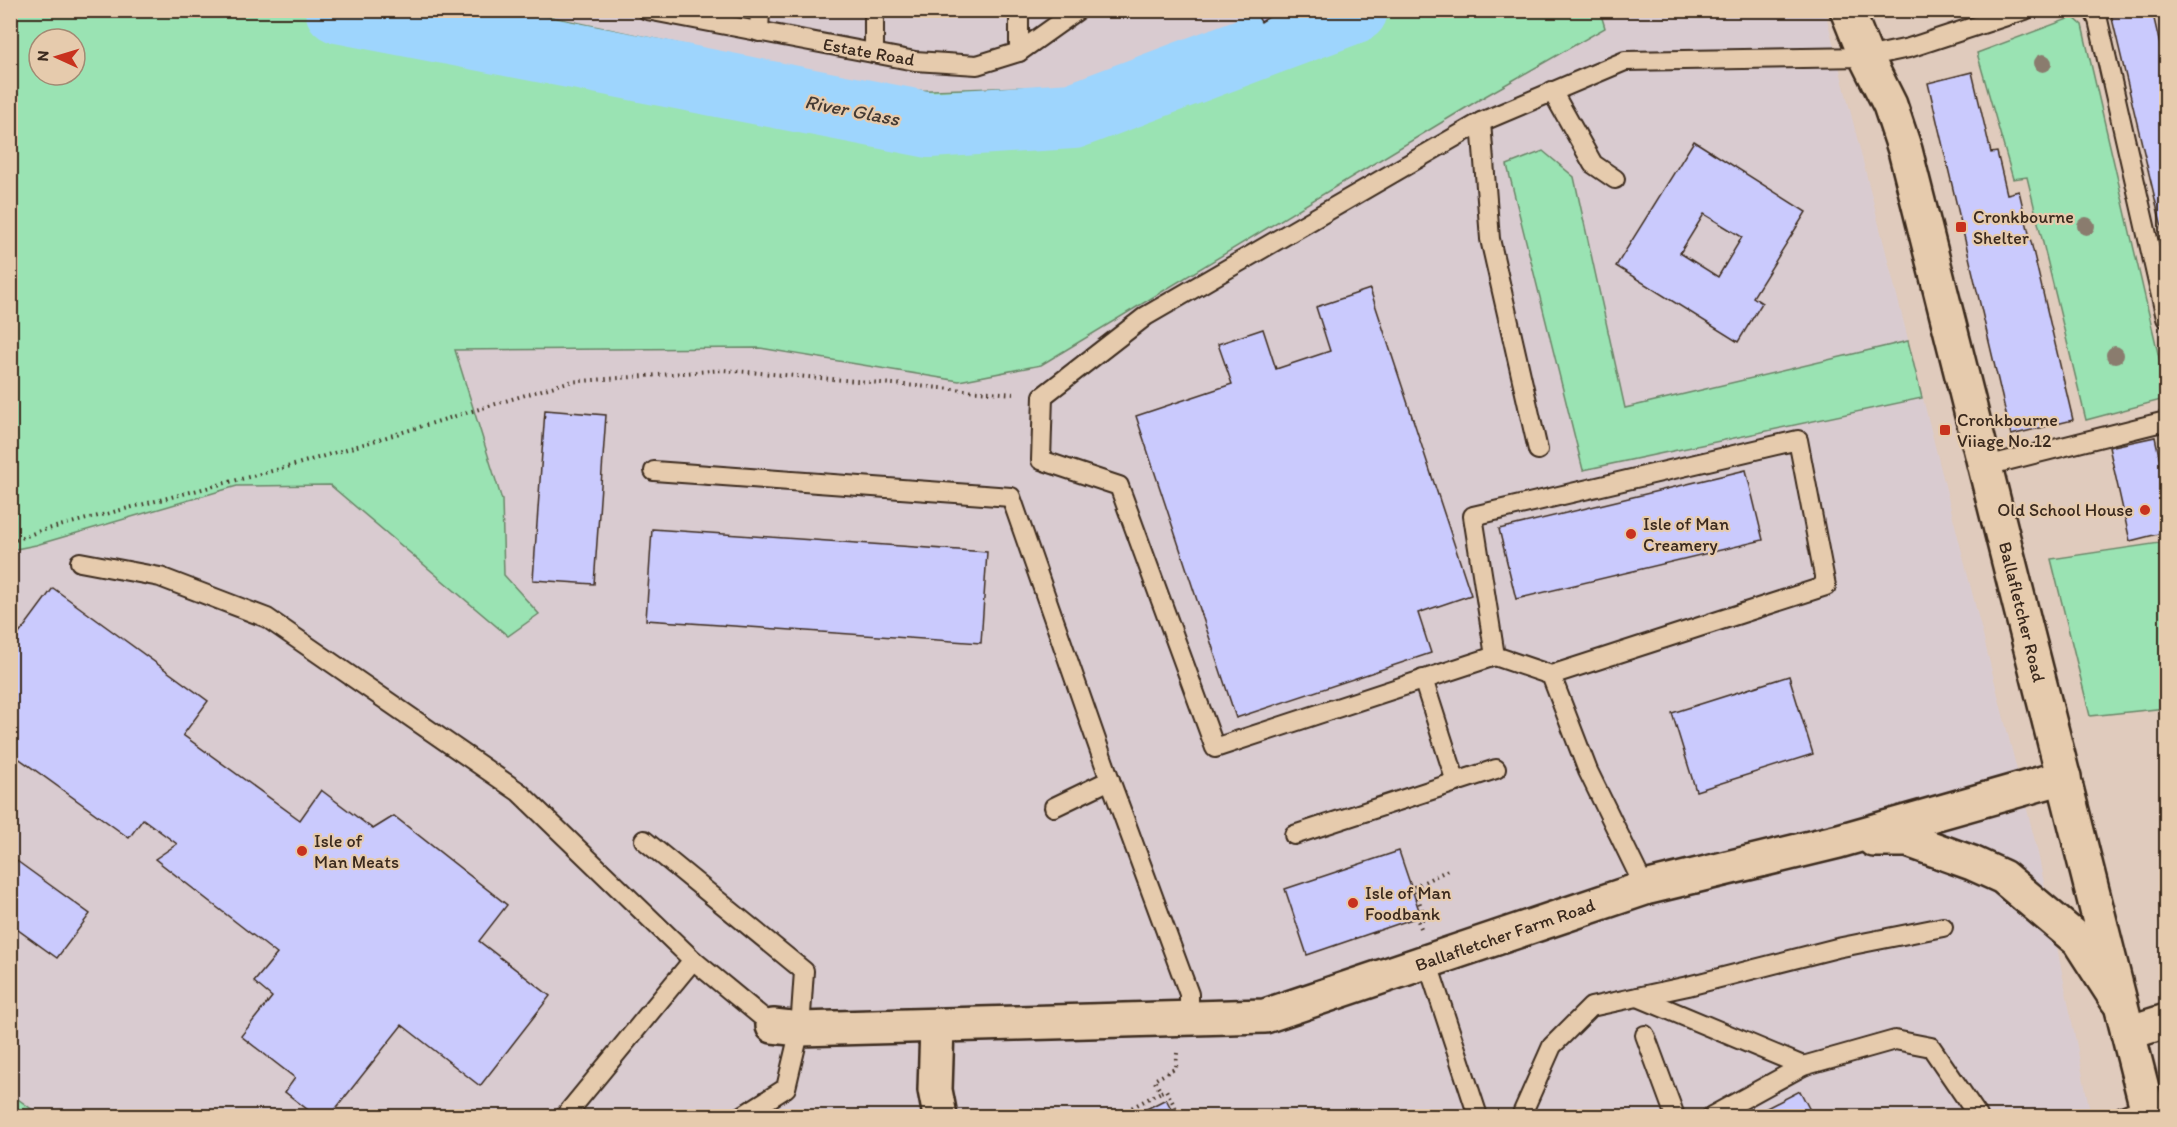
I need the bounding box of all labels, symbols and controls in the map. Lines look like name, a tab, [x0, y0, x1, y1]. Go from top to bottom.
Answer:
north arrow	[27, 27, 87, 87]
street label: Estate Road	[821, 33, 917, 71]
text: N	[33, 50, 52, 62]
water label: River Glass	[803, 89, 902, 131]
place label: Cronkbourne Shelter	[1973, 206, 2074, 249]
marker: Cronkbourne Shelter	[1954, 220, 1968, 234]
place label: Cronkbourne Viiage No.12	[1957, 409, 2058, 452]
marker: Cronkbourne Viiage No.12	[1938, 423, 1952, 437]
place label: Old School House	[1997, 499, 2133, 521]
marker: Old School House	[2138, 503, 2152, 517]
place label: Isle of Man Creamery	[1643, 513, 1729, 556]
marker: Isle of Man Creamery	[1624, 527, 1638, 541]
street label: Ballafletcher Road	[1994, 539, 2050, 685]
place label: Isle of Man Meats	[314, 830, 399, 873]
marker: Isle of Man Meats	[295, 844, 309, 858]
place label: Isle of Man Foodbank	[1365, 882, 1451, 925]
street label: Ballafletcher Farm Road	[1412, 894, 1598, 976]
marker: Isle of Man Foodbank	[1346, 896, 1360, 910]

